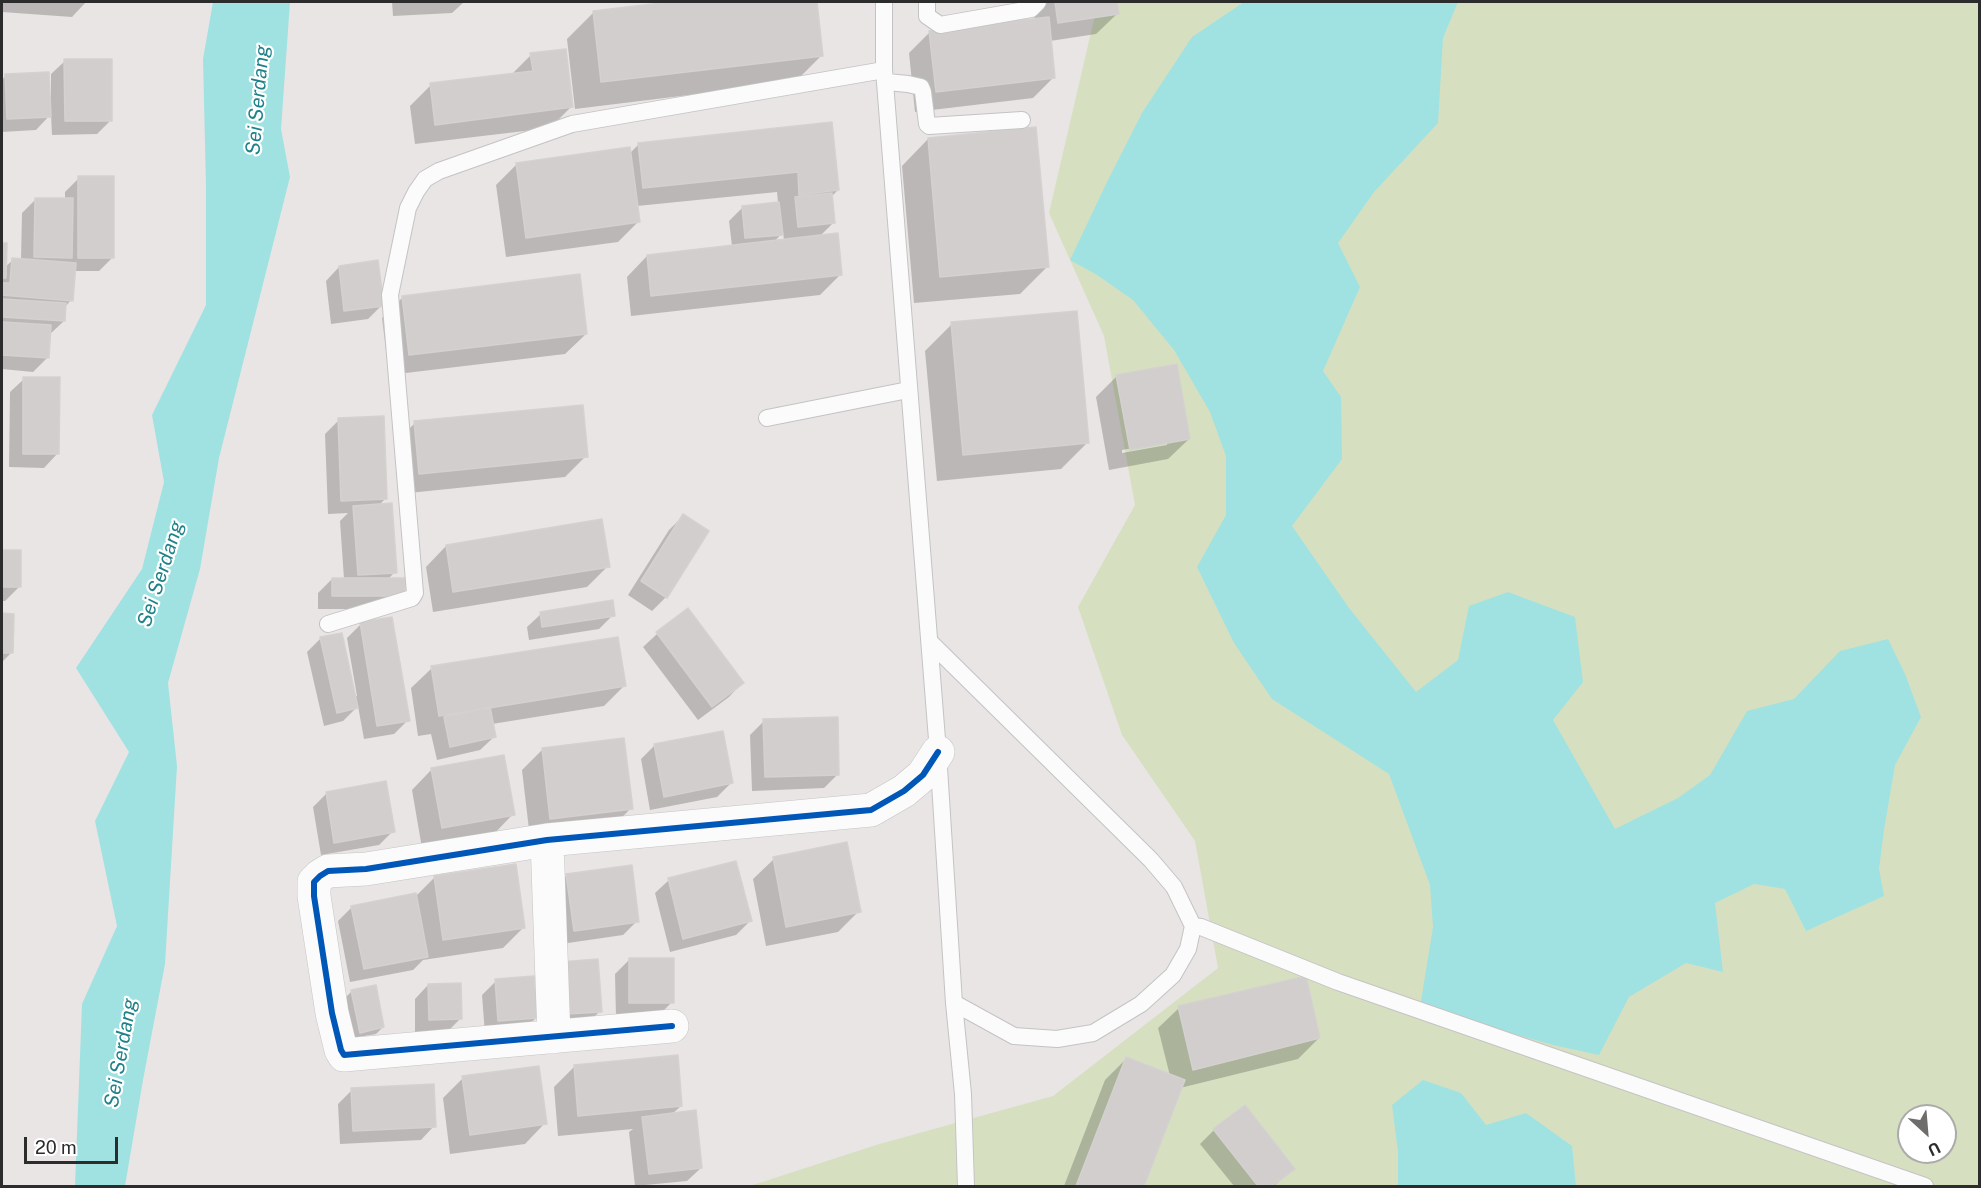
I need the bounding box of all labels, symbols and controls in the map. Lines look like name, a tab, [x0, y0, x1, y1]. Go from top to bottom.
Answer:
water label: Sei Serdang	[241, 44, 275, 156]
water label: Sei Serdang	[133, 518, 189, 630]
water label: Sei Serdang	[100, 997, 142, 1109]
north arrow	[1897, 1104, 1957, 1164]
scale bar	[27, 1125, 122, 1163]
text: 20 m	[35, 1137, 77, 1158]
text: U	[1925, 1138, 1944, 1160]

